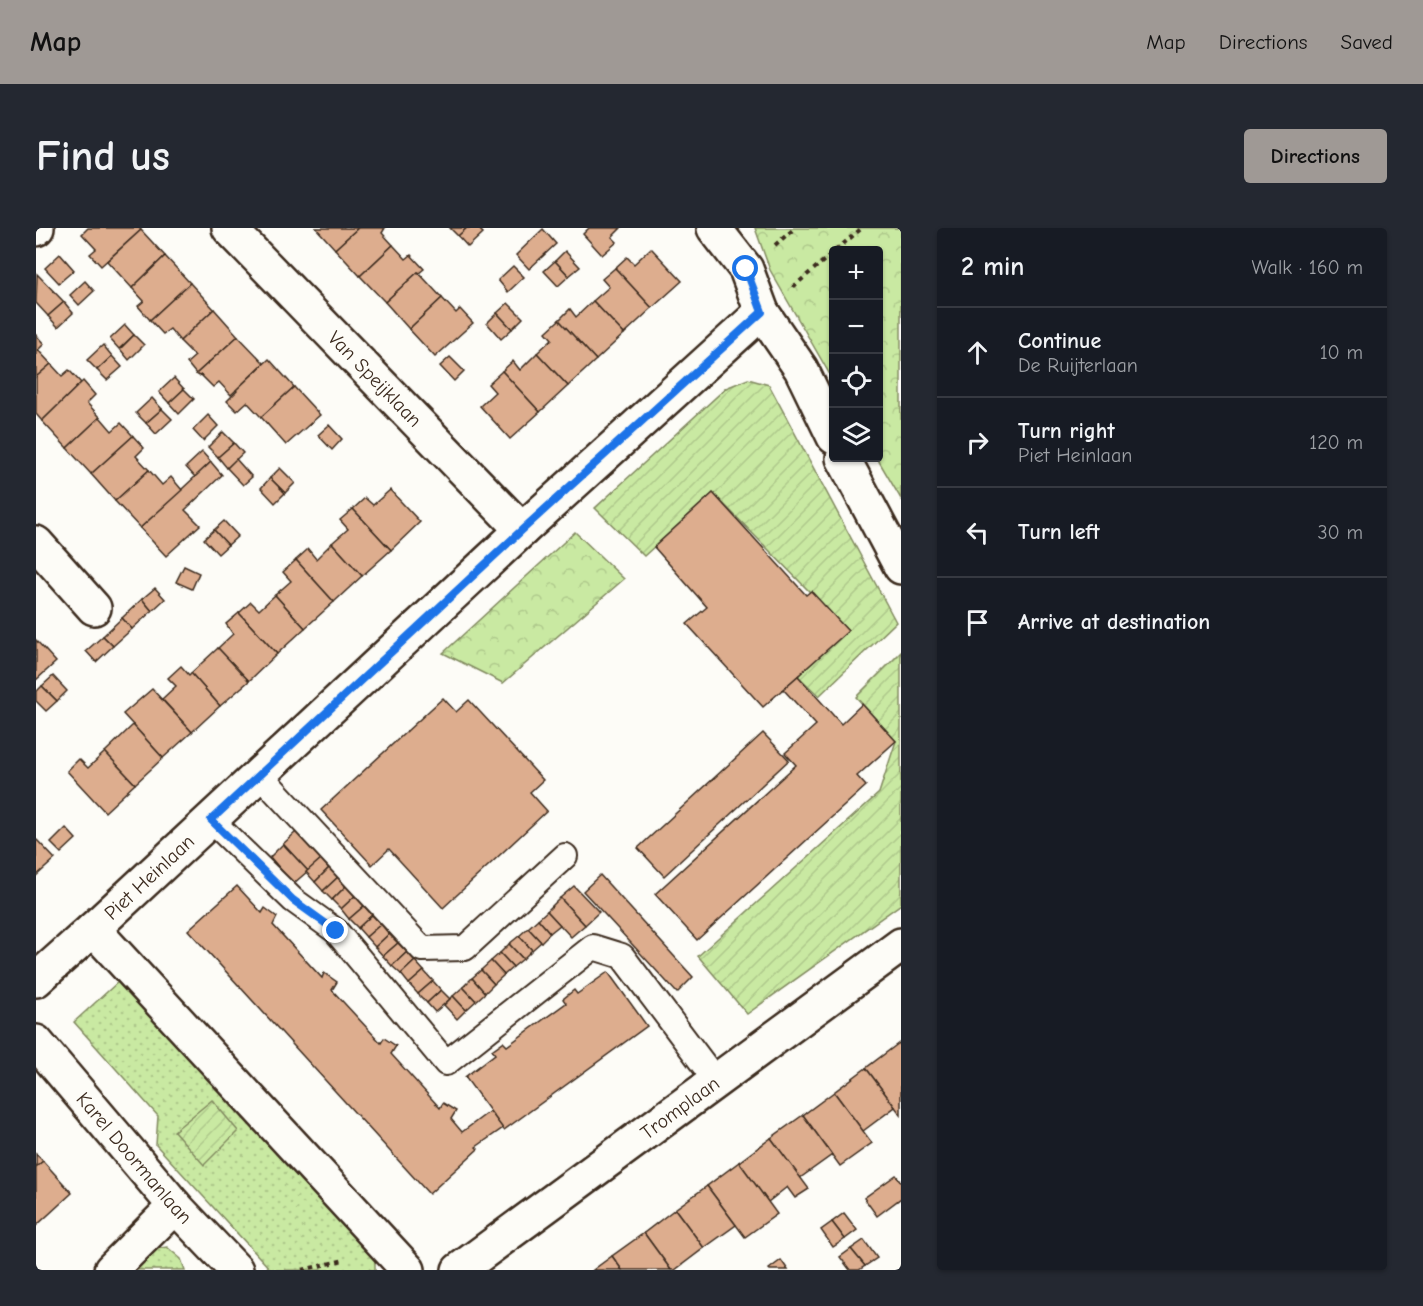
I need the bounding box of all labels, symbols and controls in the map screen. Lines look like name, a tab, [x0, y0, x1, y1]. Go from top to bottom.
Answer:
text: Map	[30, 26, 81, 58]
text: Map	[1146, 30, 1186, 54]
text: Directions	[1219, 30, 1308, 54]
text: Saved	[1341, 30, 1393, 54]
button: Directions	[1244, 129, 1387, 183]
text: Find us	[36, 132, 170, 181]
map controls	[829, 246, 883, 462]
button: +	[829, 246, 883, 300]
text: 2 min	[961, 252, 1024, 282]
route start	[732, 255, 758, 281]
text: Walk · 160 m	[1252, 256, 1363, 279]
button: −	[829, 300, 883, 354]
street label: Van Speijklaan	[323, 326, 426, 432]
text: Continue	[1018, 328, 1101, 354]
icon: ahead	[961, 336, 994, 369]
text: 10 m	[1320, 341, 1363, 364]
button: locate	[829, 354, 883, 408]
text: De Ruijterlaan	[1018, 354, 1138, 377]
button: layers	[829, 408, 883, 462]
text: Turn right	[1018, 418, 1115, 444]
icon: right	[961, 426, 994, 459]
text: 120 m	[1309, 431, 1363, 454]
text: Piet Heinlaan	[1018, 444, 1132, 467]
icon: left	[961, 516, 994, 549]
text: Turn left	[1018, 519, 1100, 545]
text: 30 m	[1317, 521, 1363, 544]
icon: arrive	[961, 606, 994, 639]
text: Arrive at destination	[1018, 609, 1210, 635]
street label: Piet Heinlaan	[100, 830, 199, 925]
route end	[322, 917, 348, 943]
street label: Tromplaan	[636, 1072, 724, 1145]
street label: Karel Doormanlaan	[71, 1088, 197, 1229]

